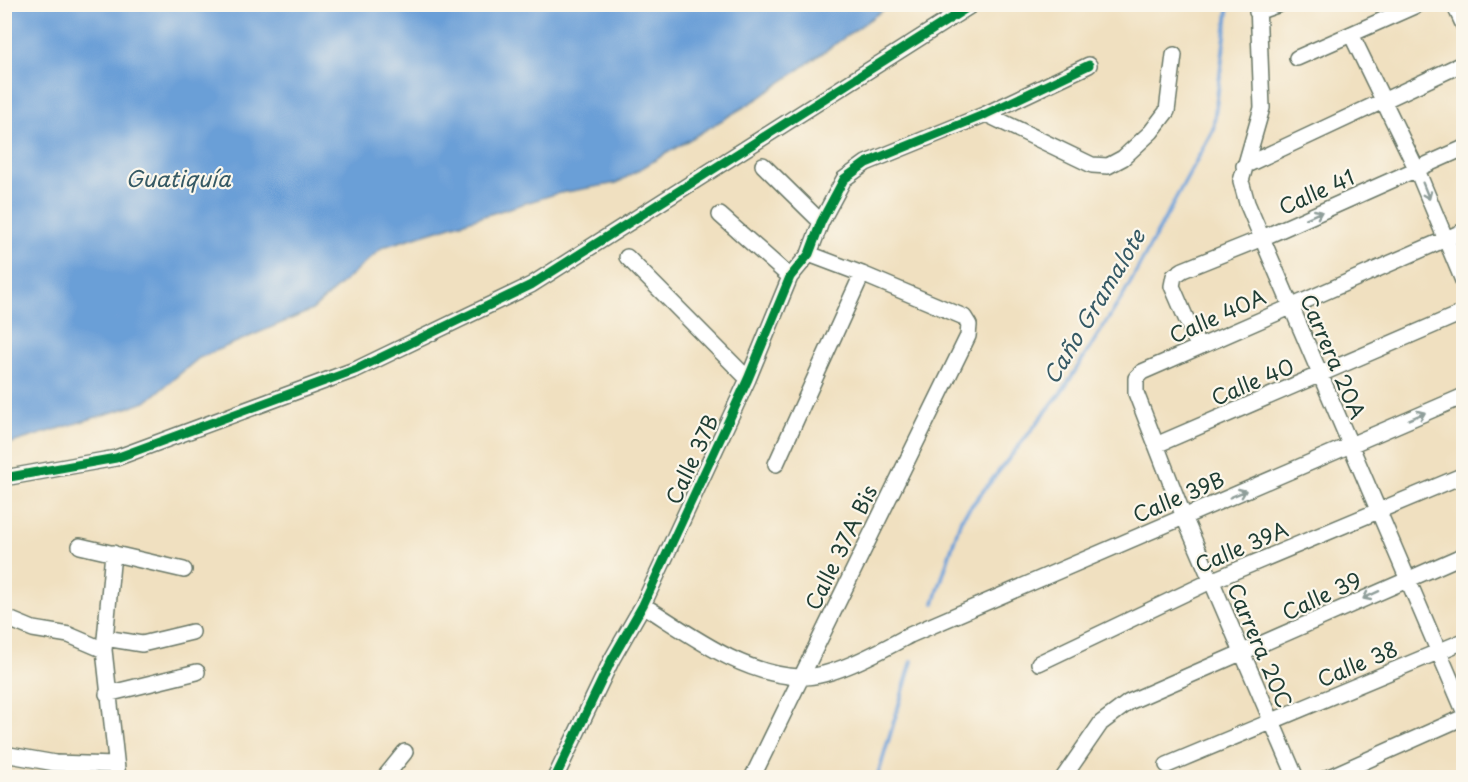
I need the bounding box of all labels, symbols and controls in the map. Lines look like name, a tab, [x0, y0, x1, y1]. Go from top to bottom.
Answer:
street label: Calle 41	[1273, 160, 1359, 222]
water label: Guatiquía	[125, 161, 232, 194]
one-way arrow	[1421, 182, 1432, 200]
one-way arrow	[1304, 209, 1322, 220]
water label: Caño Gramalote	[1034, 221, 1153, 390]
street label: Calle 40A	[1164, 279, 1270, 350]
street label: Carrera 20A	[1293, 289, 1375, 423]
street label: Calle 40	[1206, 349, 1298, 413]
street label: Calle 37B	[656, 409, 726, 509]
one-way arrow	[1407, 410, 1425, 421]
street label: Calle 39B	[1127, 462, 1229, 530]
street label: Calle 37A Bis	[796, 479, 884, 615]
one-way arrow	[1228, 487, 1246, 499]
street label: Calle 39A	[1189, 512, 1293, 580]
street label: Calle 39	[1276, 563, 1366, 627]
street label: Carrera 20C	[1220, 578, 1302, 712]
one-way arrow	[1363, 590, 1381, 602]
street label: Calle 38	[1312, 632, 1402, 694]

